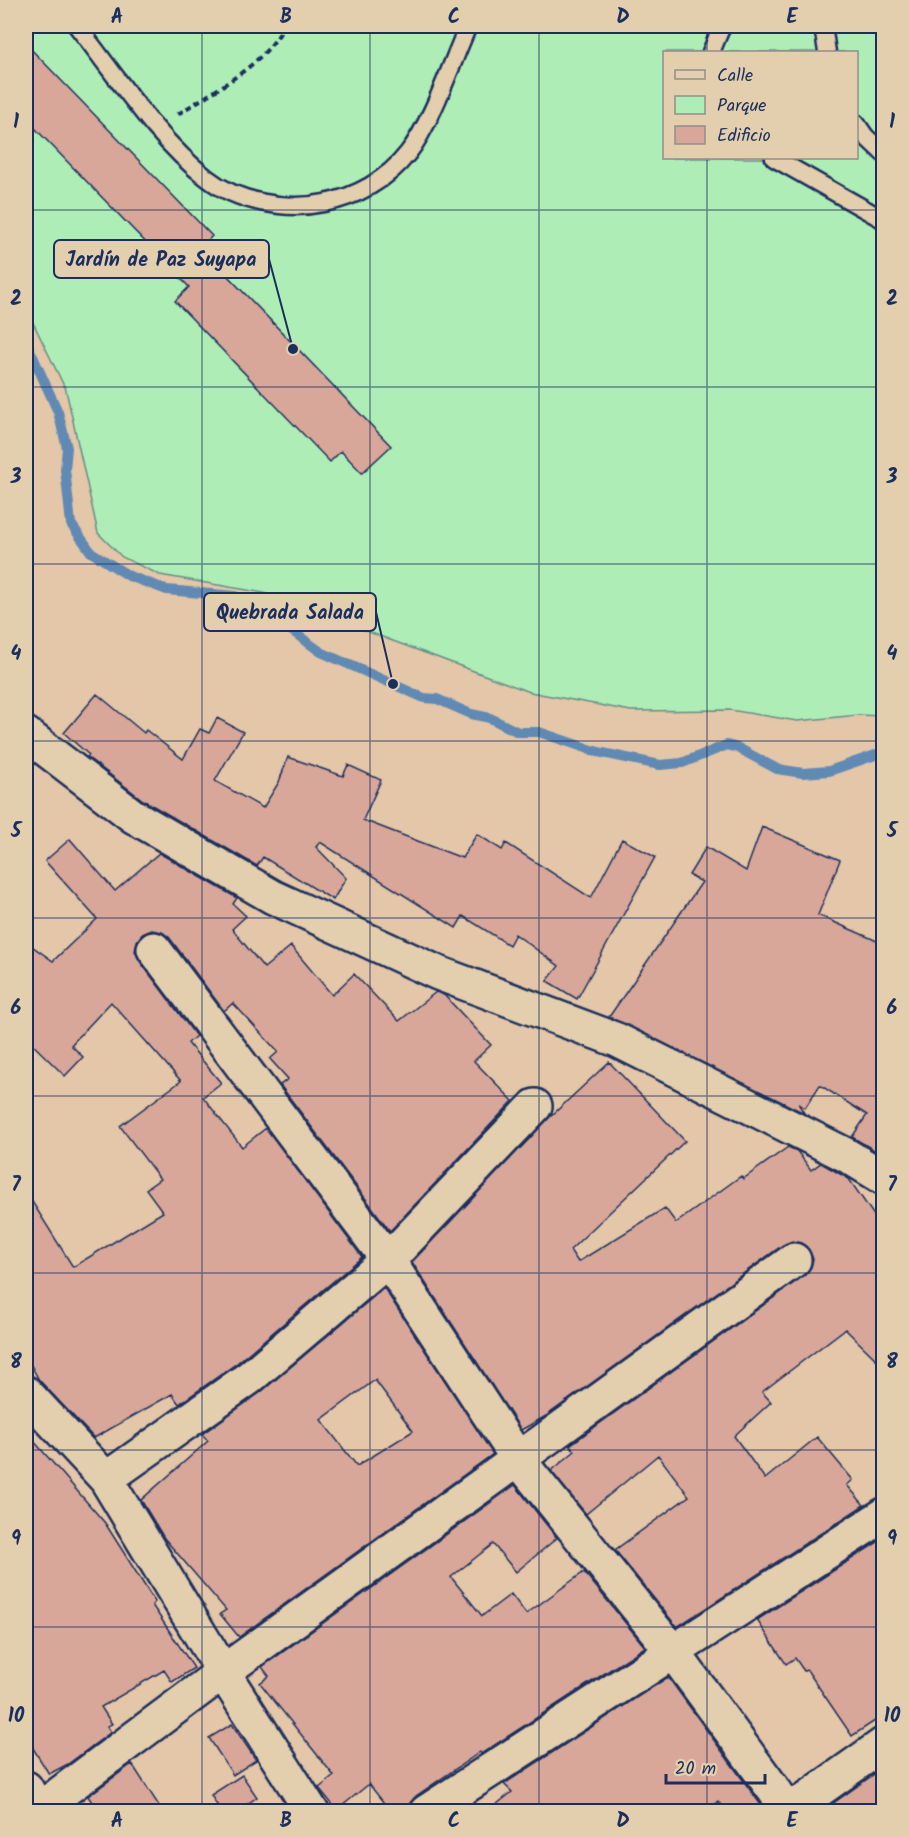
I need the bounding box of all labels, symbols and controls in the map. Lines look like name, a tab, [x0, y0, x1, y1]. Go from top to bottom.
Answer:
text: A	[111, 2, 123, 34]
text: B	[280, 2, 292, 34]
text: C	[448, 2, 460, 34]
text: D	[616, 2, 630, 34]
text: E	[786, 2, 798, 34]
legend	[663, 51, 858, 159]
text: Calle	[717, 62, 753, 91]
text: Parque	[717, 92, 766, 121]
text: 1	[13, 107, 19, 139]
text: 1	[889, 107, 895, 139]
text: Edificio	[717, 122, 771, 151]
callout: Jardín de Paz Suyapa	[54, 240, 269, 278]
text: Jardín de Paz Suyapa	[66, 245, 256, 277]
text: 2	[10, 284, 22, 316]
text: 2	[886, 284, 898, 316]
text: 3	[10, 462, 22, 494]
text: 3	[886, 462, 898, 494]
callout: Quebrada Salada	[204, 593, 376, 631]
text: Quebrada Salada	[216, 598, 364, 630]
text: 4	[11, 639, 22, 671]
text: 4	[887, 639, 898, 671]
text: 5	[10, 816, 23, 848]
text: 5	[886, 816, 899, 848]
text: 6	[11, 993, 22, 1025]
text: 6	[887, 993, 898, 1025]
text: 7	[11, 1170, 21, 1202]
text: 7	[887, 1170, 897, 1202]
text: 8	[10, 1347, 22, 1379]
text: 8	[886, 1347, 898, 1379]
text: 9	[11, 1524, 21, 1556]
text: 9	[887, 1524, 897, 1556]
text: 10	[8, 1701, 25, 1733]
text: 10	[884, 1701, 901, 1733]
scale bar	[666, 1747, 765, 1785]
text: 20 m	[675, 1755, 716, 1784]
text: A	[111, 1806, 123, 1837]
text: B	[280, 1806, 292, 1837]
text: C	[448, 1806, 460, 1837]
text: D	[616, 1806, 630, 1837]
text: E	[786, 1806, 798, 1837]

